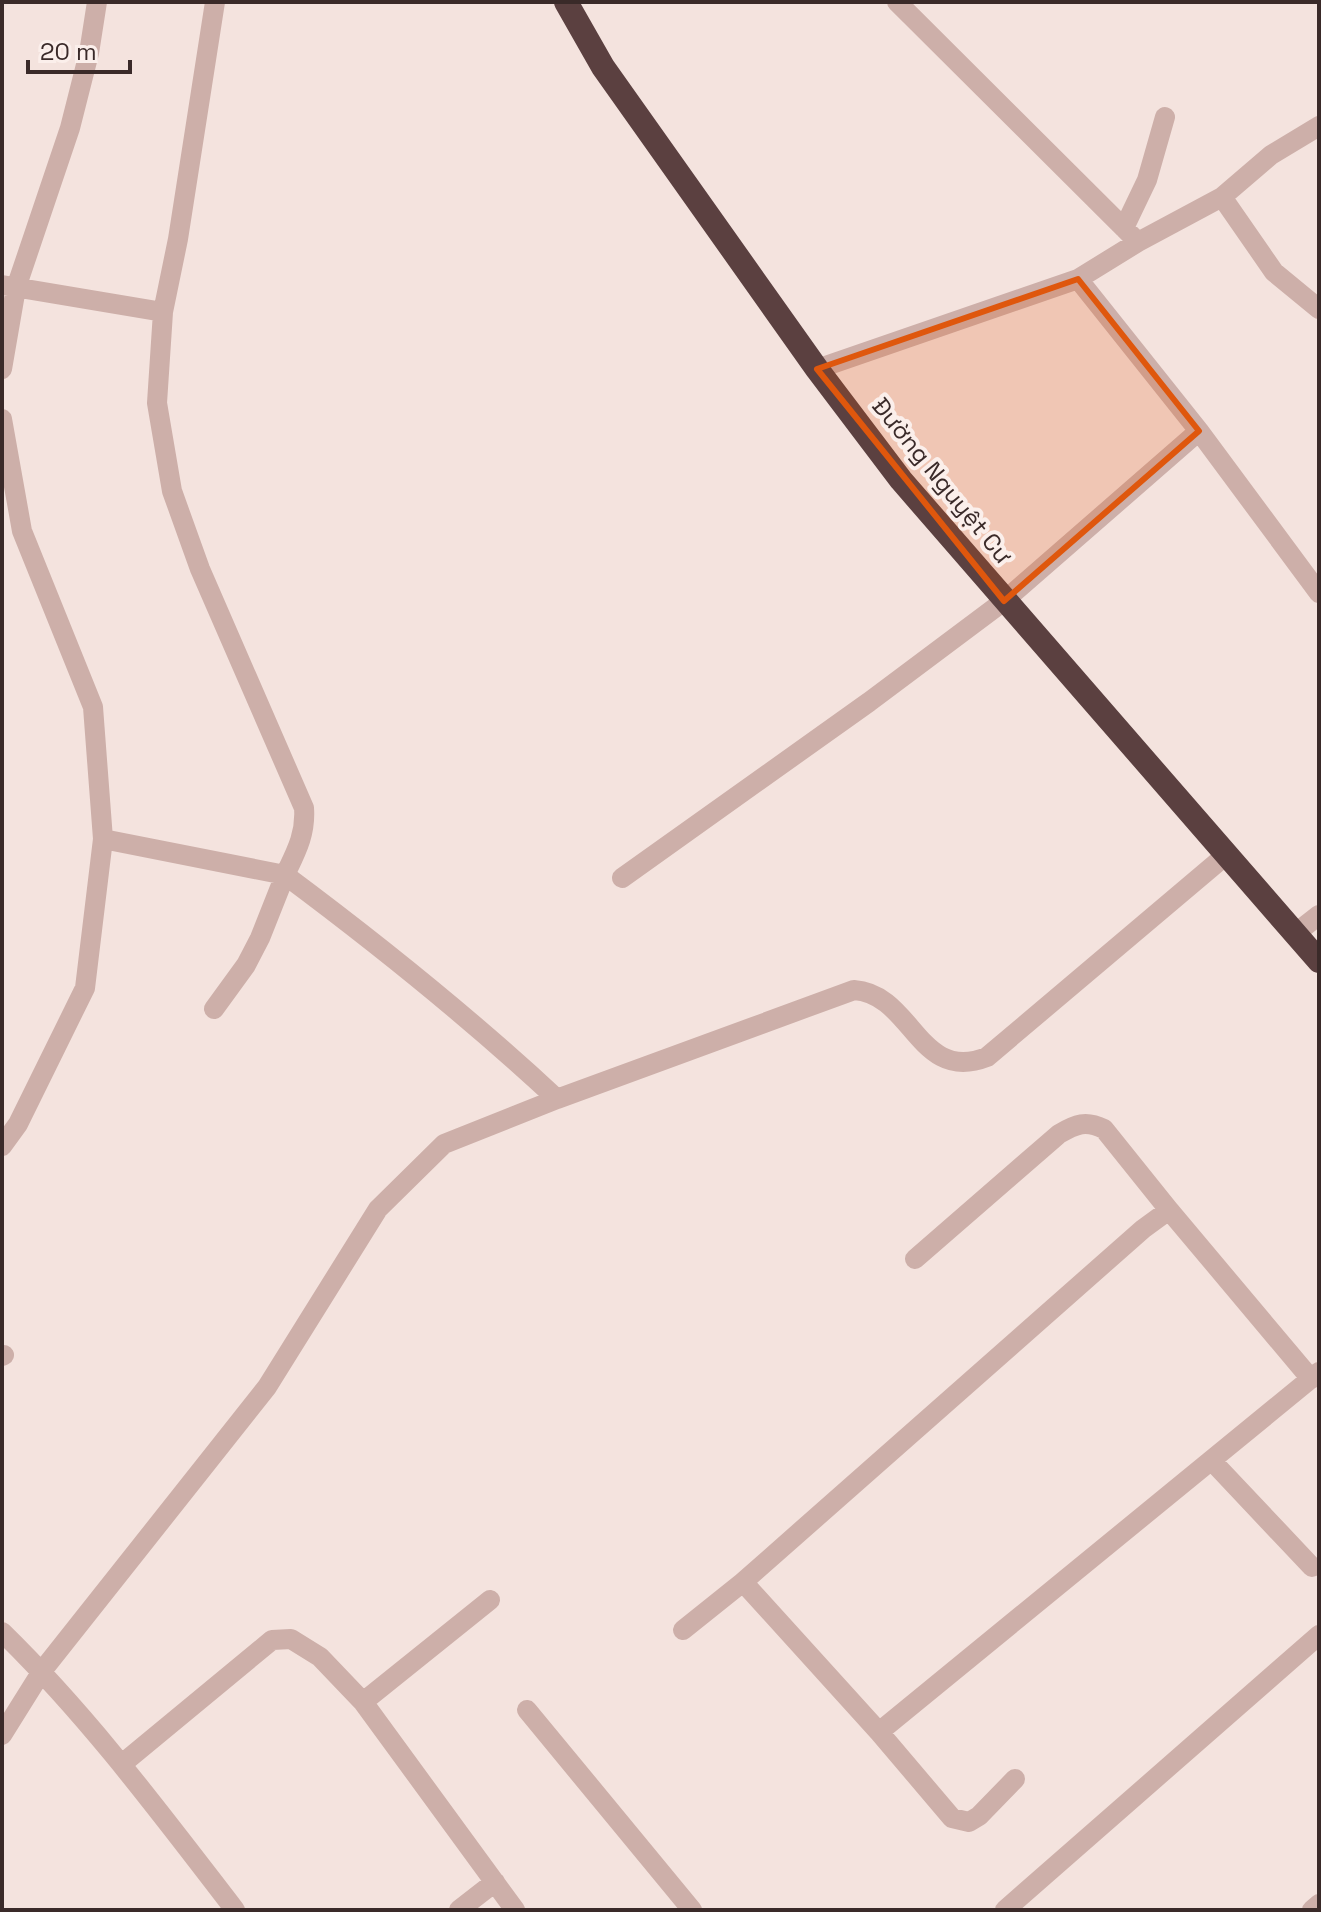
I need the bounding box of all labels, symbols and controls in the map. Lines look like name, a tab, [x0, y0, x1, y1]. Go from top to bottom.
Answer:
scale bar	[28, 24, 130, 74]
text: 20 m	[40, 36, 97, 67]
street label: Đường Nguyệt Cư	[866, 391, 1019, 570]

